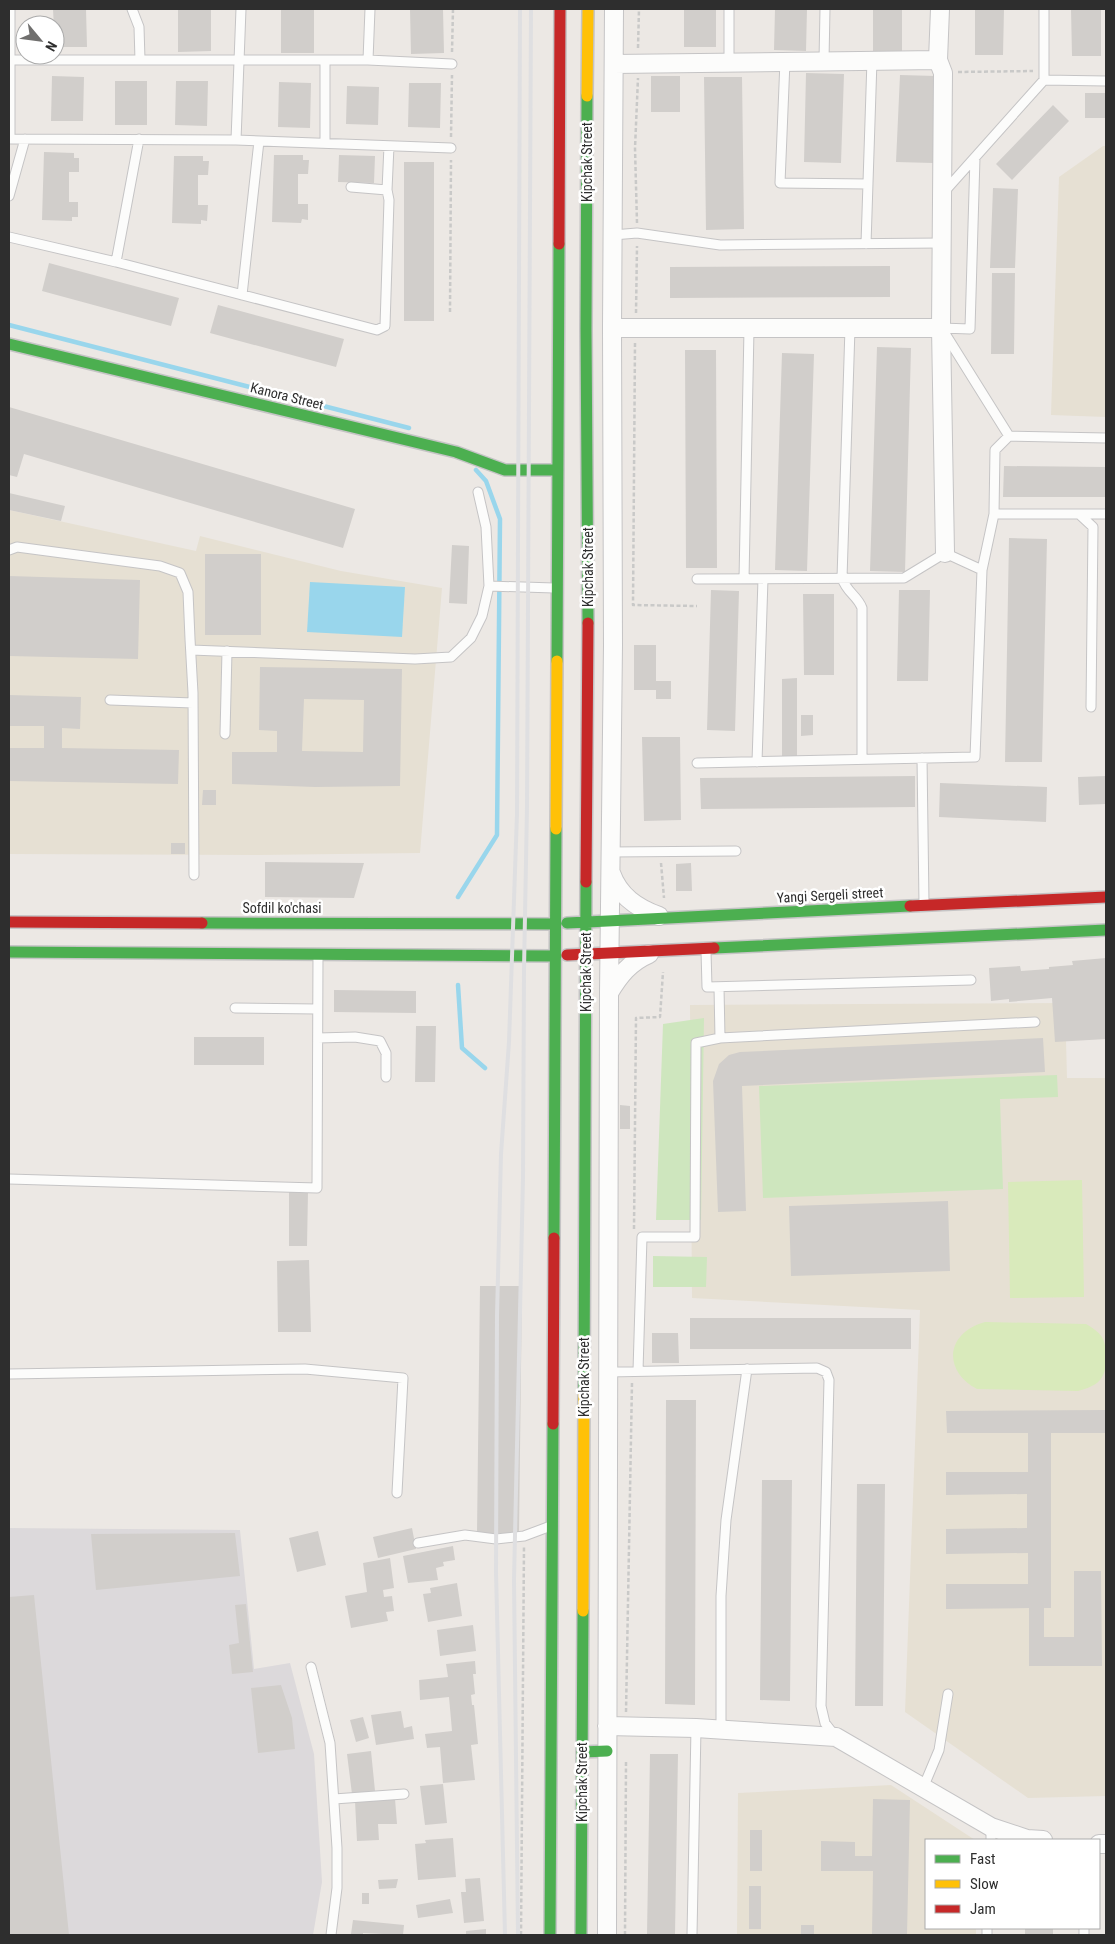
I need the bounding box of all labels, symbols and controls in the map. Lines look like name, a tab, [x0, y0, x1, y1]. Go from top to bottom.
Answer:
north arrow	[15, 15, 65, 65]
text: N	[42, 39, 60, 54]
street label: Kipchak Street	[579, 122, 595, 202]
street label: Kanora Street	[249, 379, 325, 413]
street label: Kipchak Street	[580, 527, 596, 607]
street label: Yangi Sergeli street	[776, 884, 884, 906]
street label: Sofdil ko'chasi	[242, 900, 322, 916]
street label: Kipchak Street	[578, 932, 594, 1012]
street label: Kipchak Street	[576, 1337, 592, 1417]
street label: Kipchak Street	[574, 1742, 590, 1822]
legend	[925, 1839, 1100, 1929]
text: Fast	[970, 1850, 995, 1868]
text: Slow	[970, 1875, 999, 1893]
text: Jam	[970, 1900, 996, 1918]

